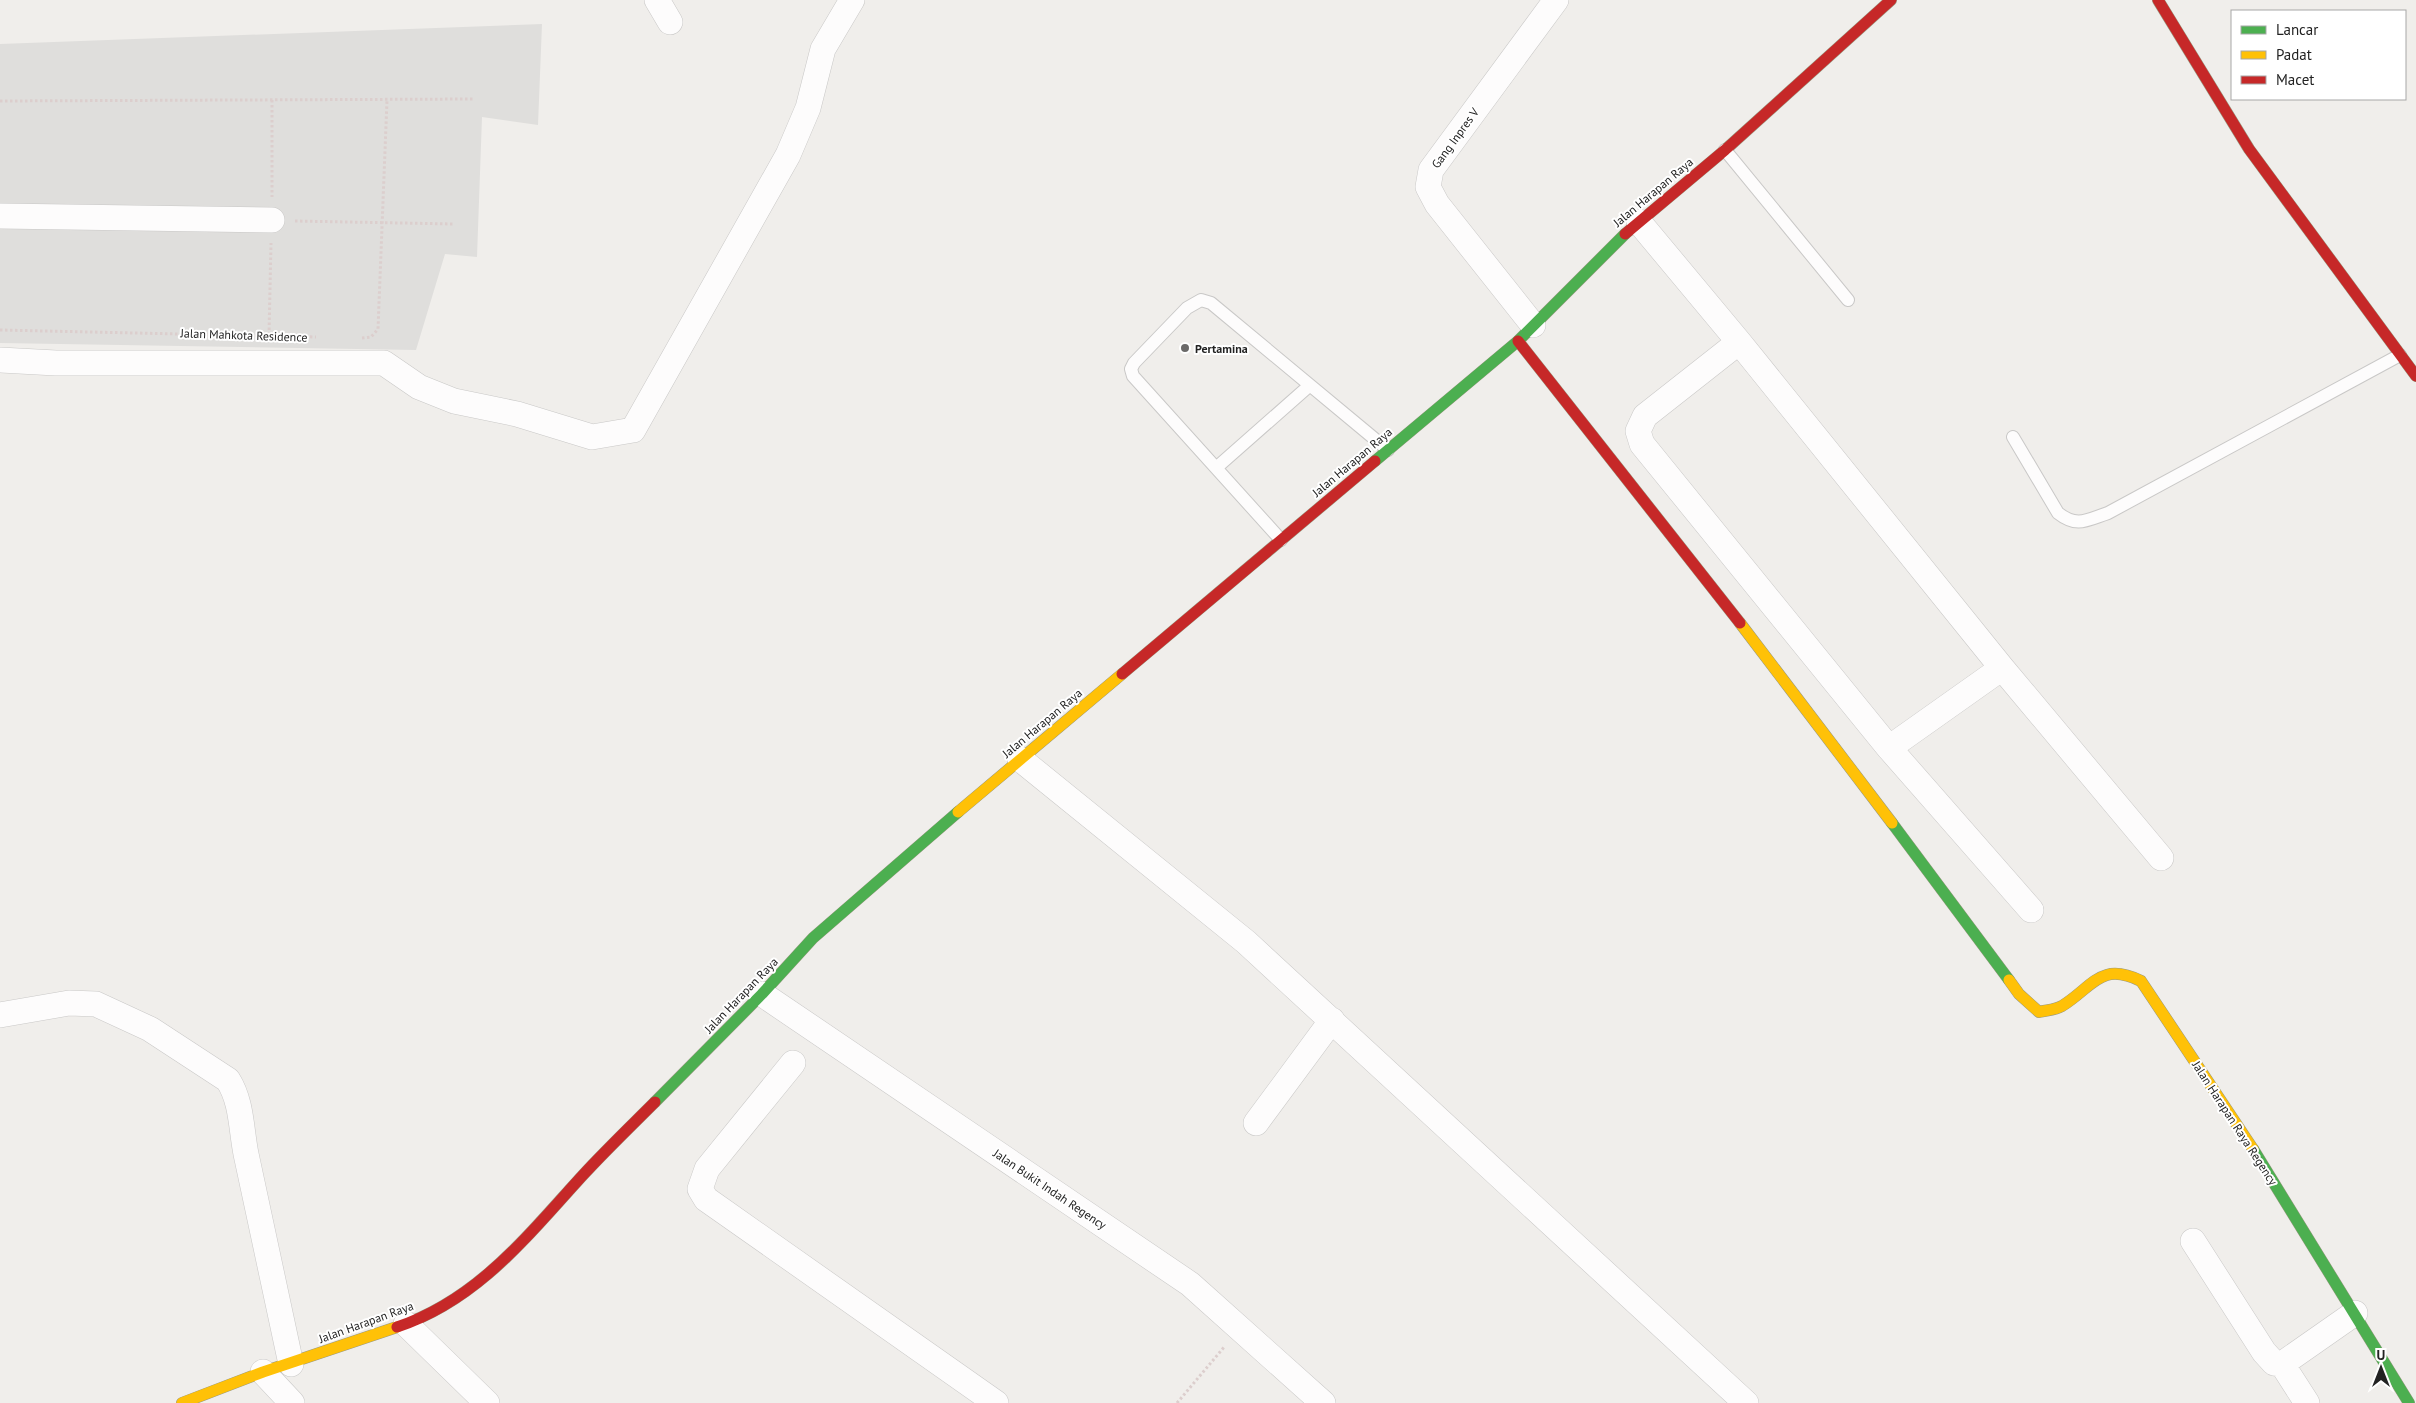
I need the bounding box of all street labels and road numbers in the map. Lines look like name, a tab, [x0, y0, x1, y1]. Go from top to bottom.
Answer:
street label: Gang Inpres V	[1428, 105, 1482, 171]
street label: Jalan Harapan Raya	[1609, 154, 1696, 230]
street label: Jalan Mahkota Residence	[179, 325, 308, 345]
street label: Jalan Harapan Raya	[1308, 424, 1395, 500]
street label: Jalan Harapan Raya	[998, 685, 1085, 761]
street label: Jalan Harapan Raya	[700, 954, 781, 1037]
street label: Jalan Harapan Raya Regency	[2189, 1057, 2281, 1188]
street label: Jalan Bukit Indah Regency	[990, 1145, 1110, 1233]
street label: Jalan Harapan Raya	[316, 1298, 415, 1346]

